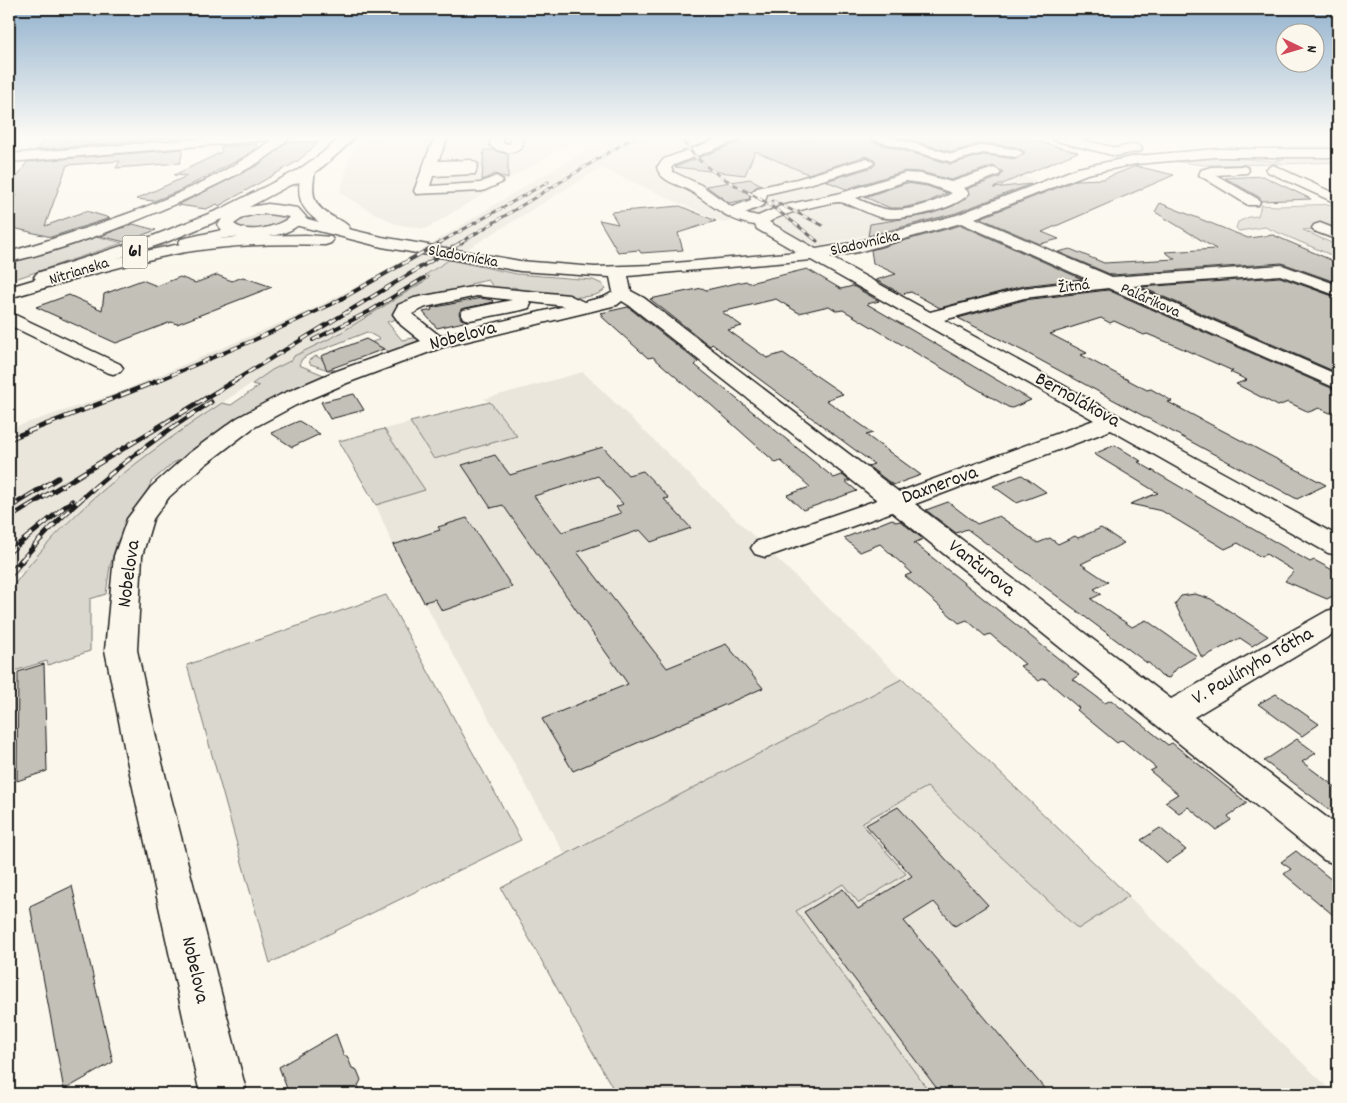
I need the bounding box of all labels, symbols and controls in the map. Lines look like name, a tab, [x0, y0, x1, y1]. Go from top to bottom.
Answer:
north arrow	[1274, 22, 1324, 72]
text: N	[1301, 45, 1321, 53]
street label: Sladovnícka	[828, 225, 902, 263]
road number: 61	[122, 236, 148, 268]
street label: Sladovnícka	[426, 240, 500, 275]
street label: Nitrianska	[46, 252, 112, 292]
street label: Žitná	[1057, 274, 1091, 300]
street label: Palárikova	[1116, 278, 1184, 325]
street label: Nobelova	[427, 315, 500, 359]
street label: Bernolákova	[1029, 366, 1125, 436]
street label: Daxnerova	[898, 459, 983, 513]
street label: Vančurova	[941, 534, 1021, 605]
street label: Nobelova	[111, 538, 149, 609]
street label: V. Paulínyho Tótha	[1187, 621, 1319, 713]
street label: Nobelova	[173, 934, 215, 1007]

